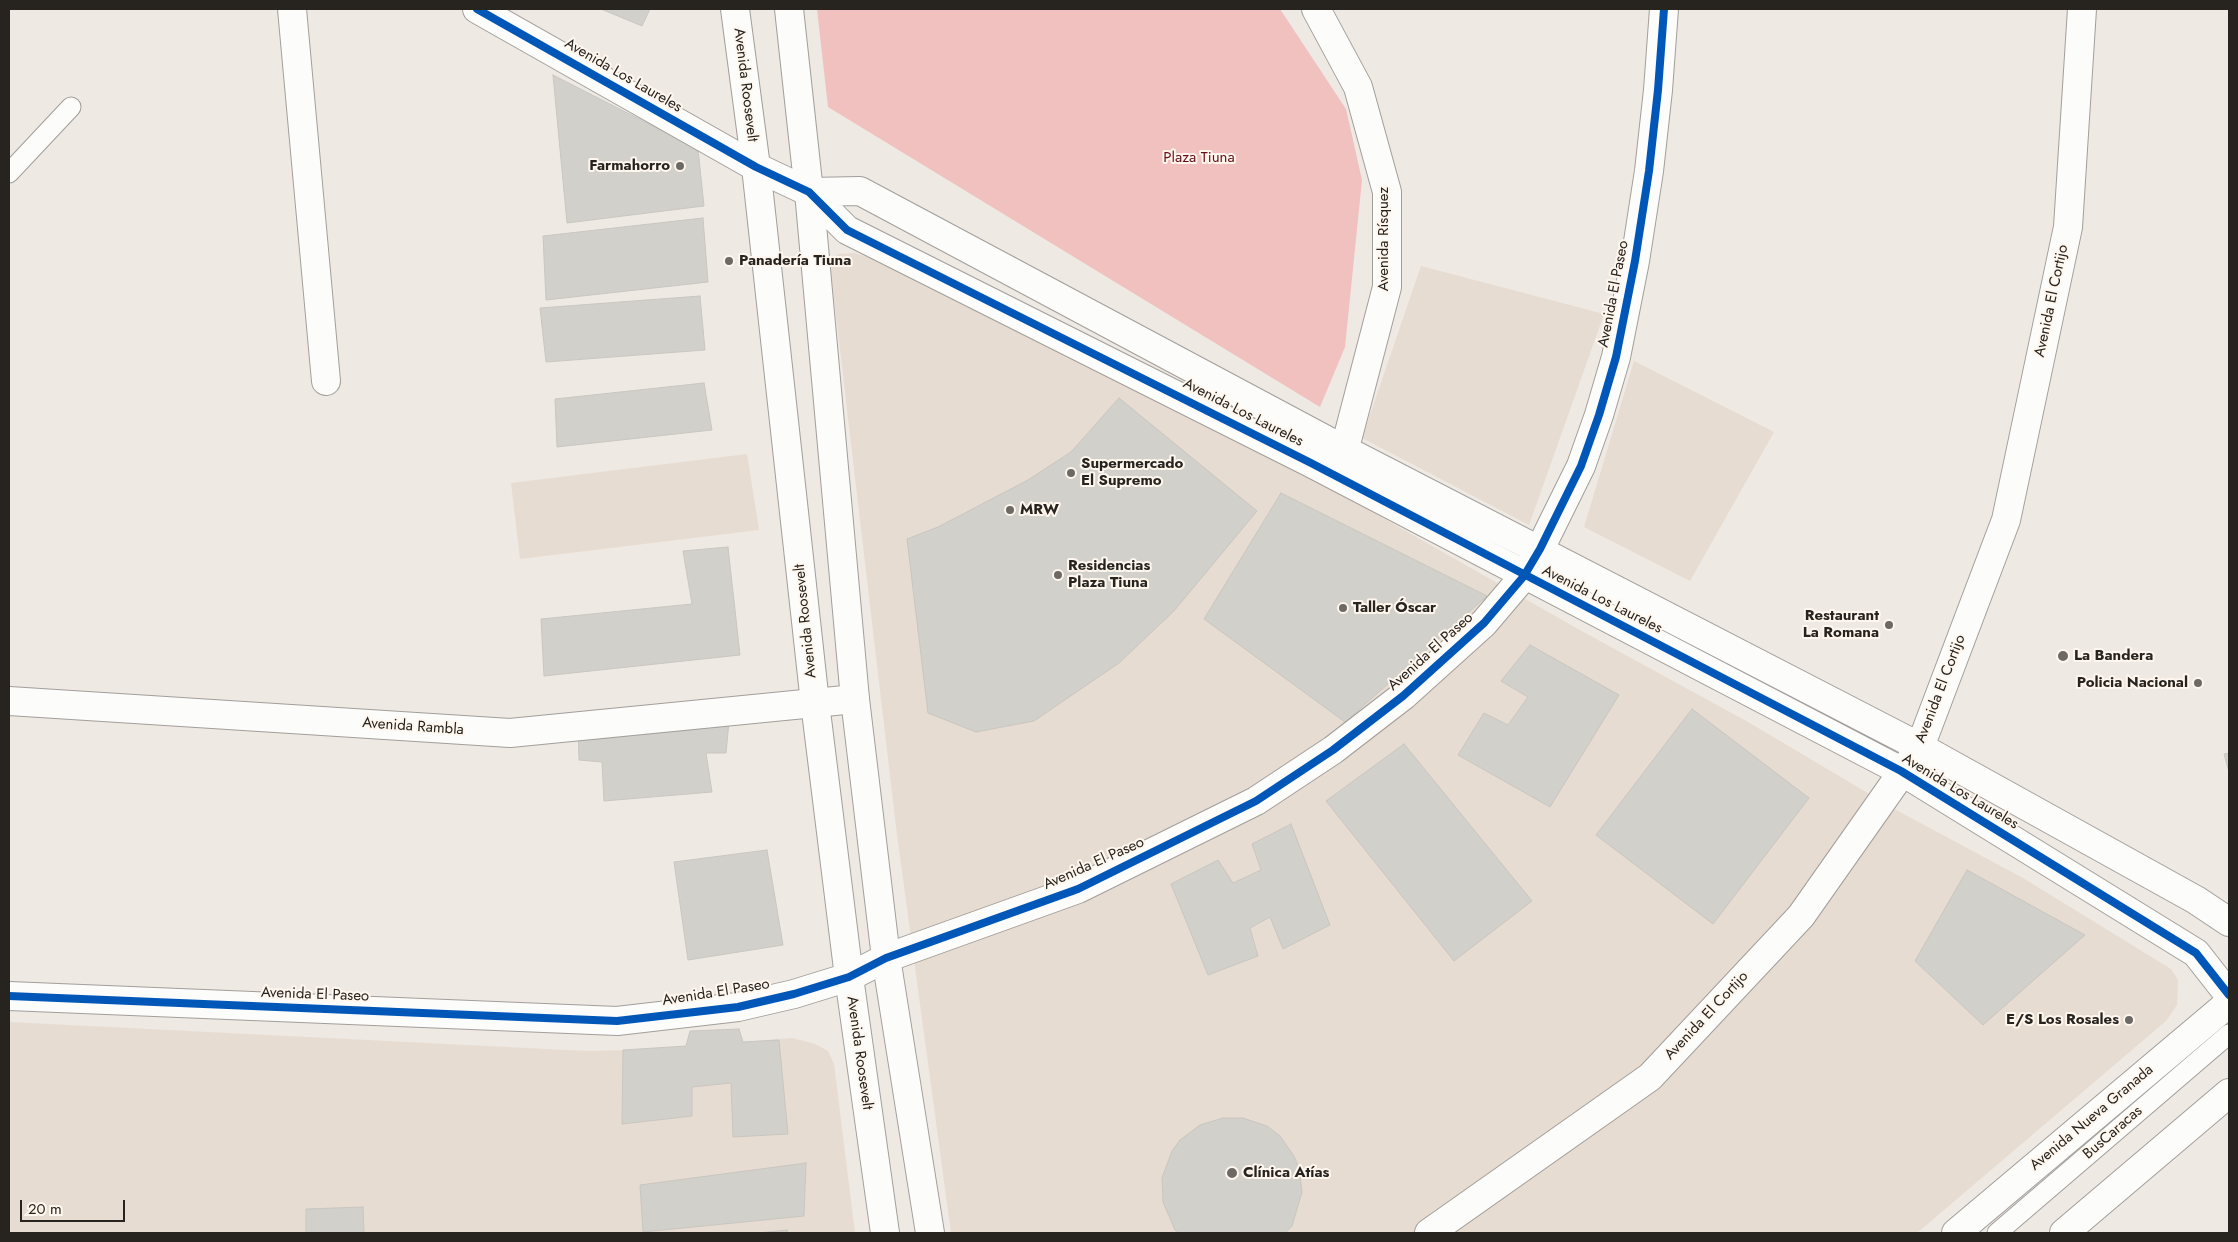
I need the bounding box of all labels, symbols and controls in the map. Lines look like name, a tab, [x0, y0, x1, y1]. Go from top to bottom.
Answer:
street label: Avenida Roosevelt	[729, 27, 761, 143]
street label: Avenida Los Laureles	[561, 35, 685, 117]
park label: Plaza Tiuna	[1163, 149, 1235, 167]
place label: Farmahorro	[589, 157, 670, 175]
marker: Farmahorro	[674, 160, 686, 172]
street label: Avenida Rísquez	[1375, 187, 1393, 291]
street label: Avenida El Paseo	[1595, 239, 1633, 349]
street label: Avenida El Cortijo	[2031, 243, 2073, 359]
place label: Panadería Tiuna	[739, 252, 851, 270]
marker: Panadería Tiuna	[723, 255, 735, 267]
street label: Avenida Los Laureles	[1180, 375, 1306, 451]
place label: Supermercado El Supremo	[1081, 455, 1183, 490]
marker: Supermercado El Supremo	[1065, 467, 1077, 479]
place label: MRW	[1020, 501, 1059, 519]
marker: MRW	[1004, 504, 1016, 516]
place label: Residencias Plaza Tiuna	[1068, 557, 1150, 592]
street label: Avenida Los Laureles	[1539, 562, 1665, 638]
street label: Avenida Roosevelt	[791, 563, 821, 679]
marker: Residencias Plaza Tiuna	[1052, 569, 1064, 581]
place label: Taller Óscar	[1353, 599, 1436, 617]
marker: Taller Óscar	[1337, 602, 1349, 614]
place label: Restaurant La Romana	[1803, 607, 1879, 642]
street label: Avenida El Paseo	[1385, 609, 1477, 695]
marker: Restaurant La Romana	[1883, 619, 1895, 631]
street label: Avenida El Cortijo	[1912, 632, 1970, 746]
place label: La Bandera	[2074, 647, 2153, 665]
marker: La Bandera	[2056, 649, 2070, 663]
place label: Policia Nacional	[2077, 674, 2188, 692]
marker: Policia Nacional	[2192, 677, 2204, 689]
street label: Avenida Rambla	[362, 714, 464, 740]
street label: Avenida Los Laureles	[1899, 750, 2021, 834]
street label: Avenida El Paseo	[1041, 834, 1147, 894]
street label: Avenida El Cortijo	[1661, 968, 1753, 1064]
street label: Avenida El Paseo	[661, 976, 771, 1010]
street label: Avenida El Paseo	[261, 984, 369, 1006]
street label: Avenida Roosevelt	[842, 995, 876, 1111]
place label: E/S Los Rosales	[2006, 1011, 2119, 1029]
marker: E/S Los Rosales	[2123, 1014, 2135, 1026]
street label: Avenida Nueva Granada	[2027, 1061, 2157, 1175]
street label: BusCaracas	[2080, 1102, 2146, 1164]
place label: Clínica Atías	[1243, 1164, 1329, 1182]
marker: Clínica Atías	[1225, 1166, 1239, 1180]
scale bar	[22, 1190, 128, 1222]
text: 20 m	[28, 1198, 62, 1220]

